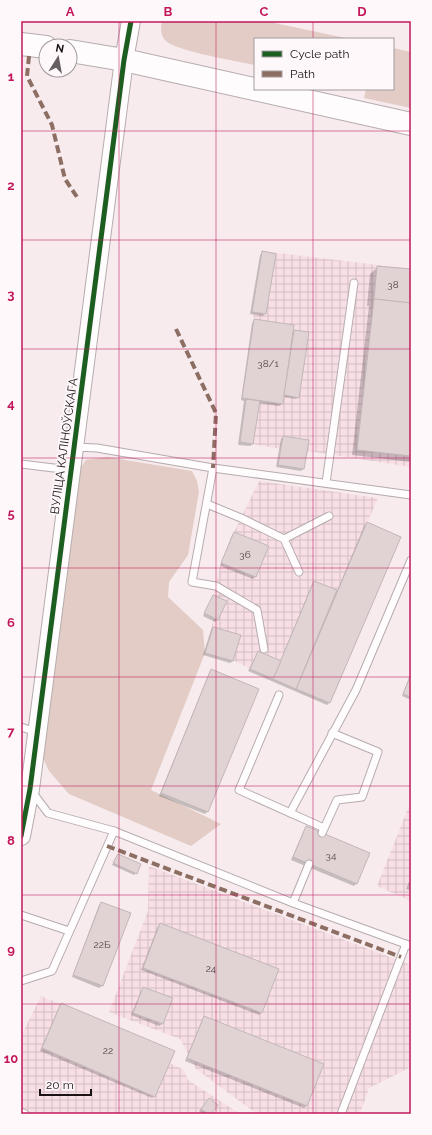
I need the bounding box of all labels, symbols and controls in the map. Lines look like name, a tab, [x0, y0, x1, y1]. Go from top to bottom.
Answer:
text: A	[66, 4, 75, 19]
text: B	[164, 4, 173, 19]
text: C	[260, 4, 269, 19]
text: D	[357, 4, 367, 19]
north arrow	[38, 38, 78, 78]
legend	[254, 38, 394, 90]
text: N	[54, 41, 65, 56]
text: Cycle path	[290, 47, 349, 61]
text: Path	[290, 67, 315, 81]
text: 1	[8, 69, 15, 84]
text: 2	[7, 178, 15, 193]
house number: 38	[387, 279, 399, 290]
text: 3	[7, 287, 15, 302]
house number: 38/1	[257, 358, 279, 369]
street label: ВУЛІЦА КАЛІНОЎСКАГА	[47, 377, 81, 515]
text: 4	[7, 396, 15, 411]
text: 5	[7, 506, 15, 521]
house number: 36	[239, 549, 251, 560]
text: 6	[7, 615, 15, 630]
text: 7	[7, 724, 15, 739]
text: 8	[7, 833, 15, 848]
house number: 34	[326, 850, 337, 861]
house number: 22Б	[94, 939, 111, 950]
text: 9	[7, 942, 15, 957]
house number: 24	[206, 963, 217, 974]
house number: 22	[103, 1045, 113, 1056]
text: 10	[4, 1051, 18, 1066]
scale bar	[40, 1071, 91, 1097]
text: 20 m	[46, 1078, 74, 1092]

